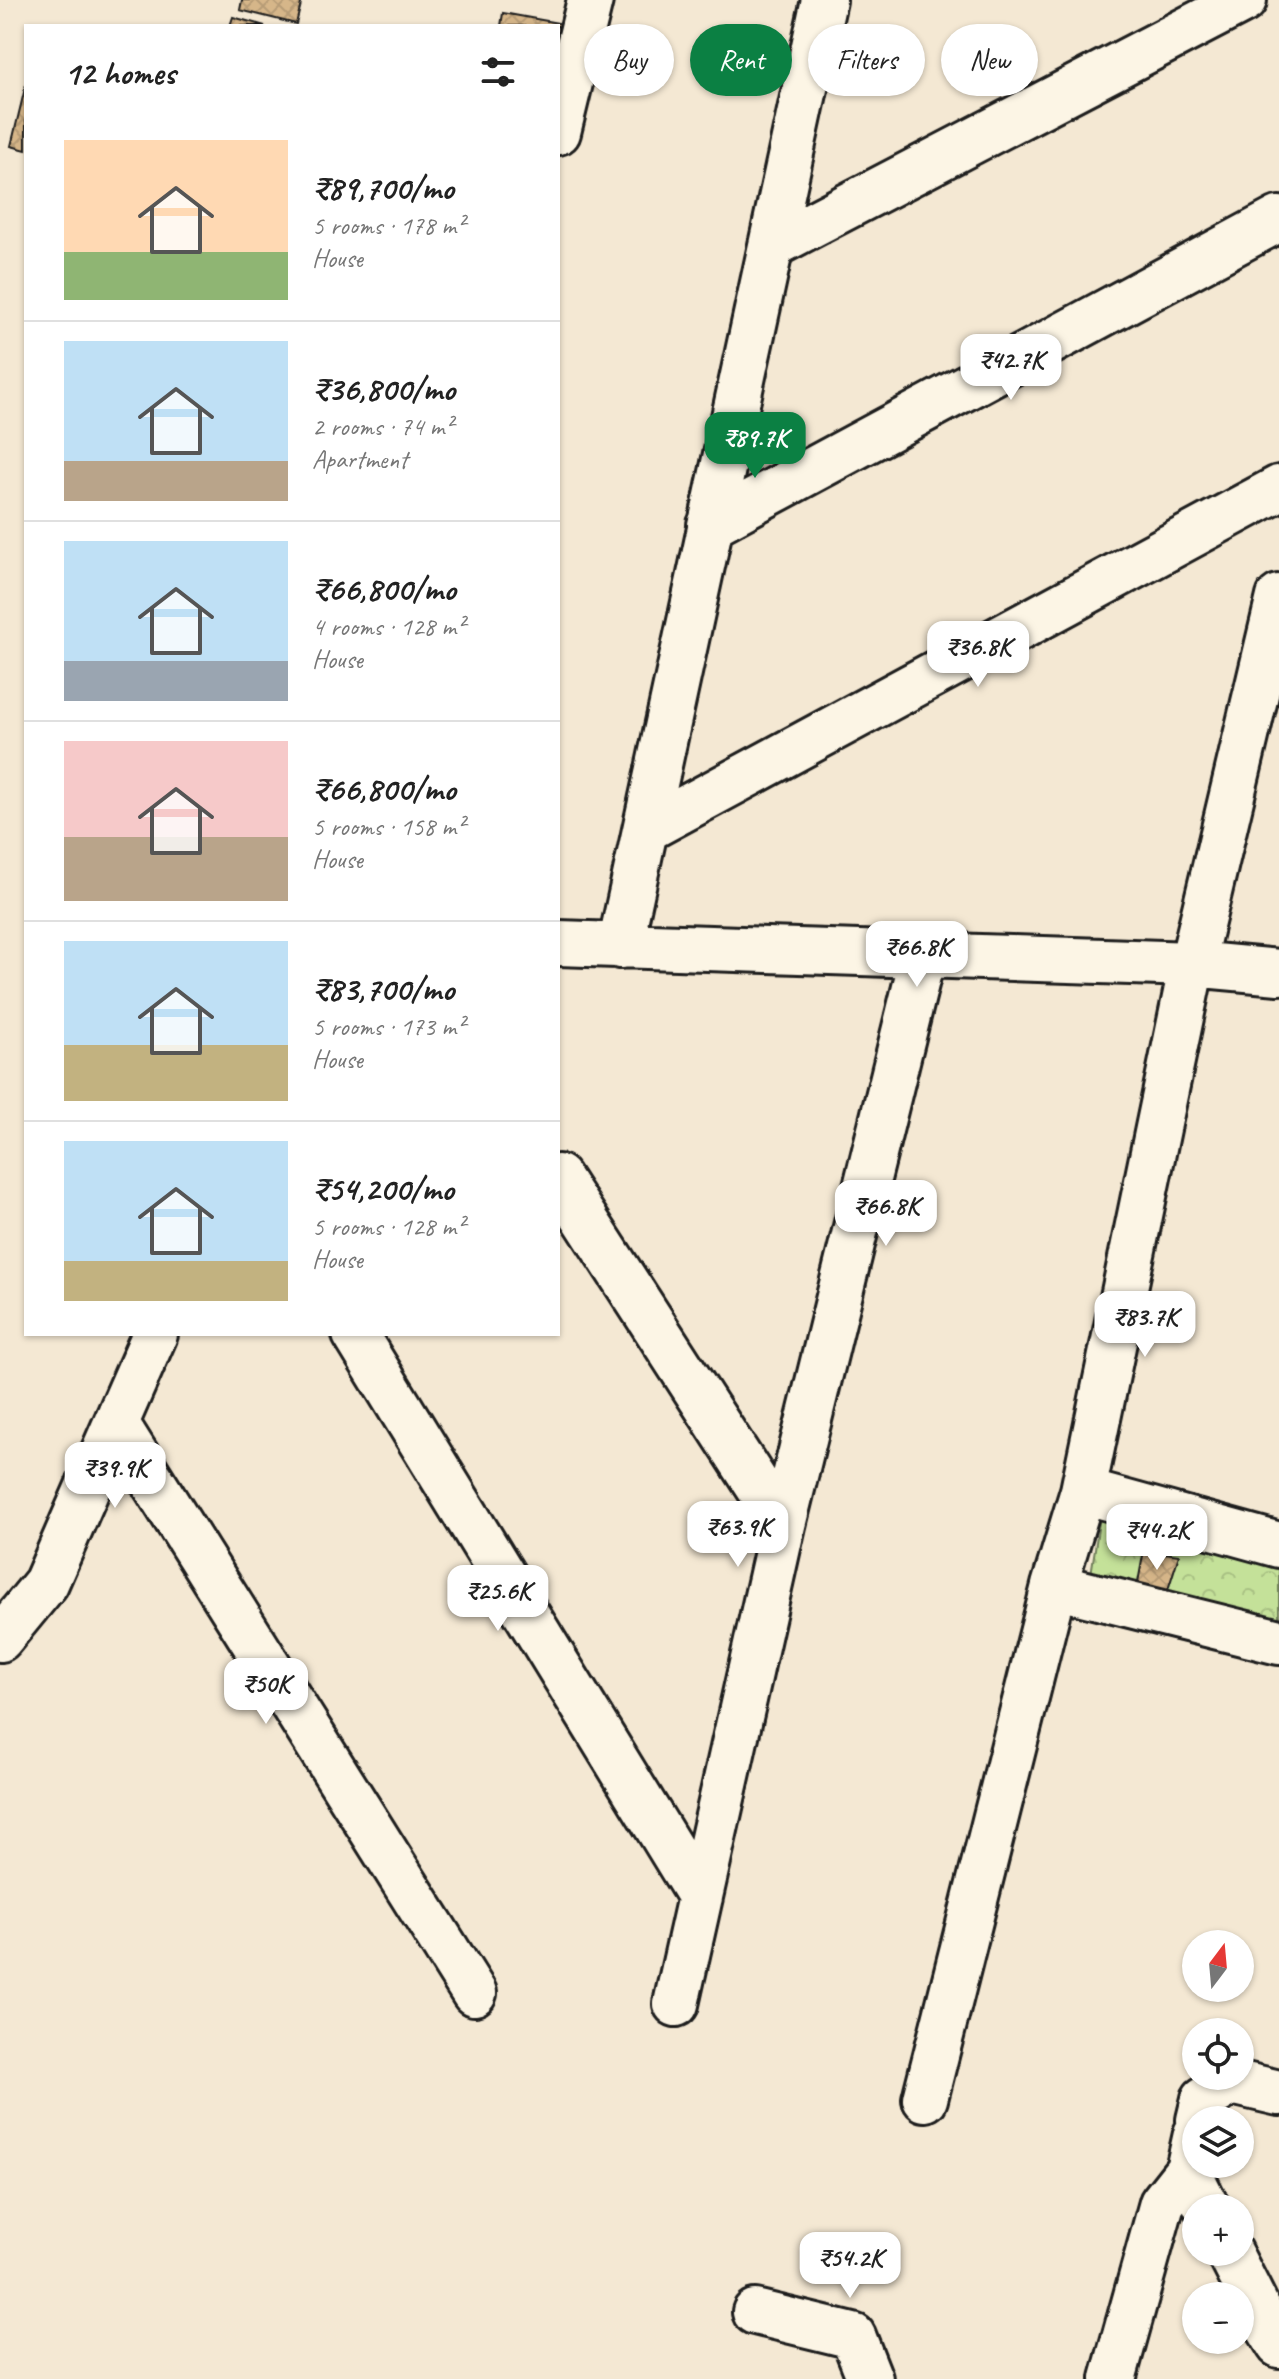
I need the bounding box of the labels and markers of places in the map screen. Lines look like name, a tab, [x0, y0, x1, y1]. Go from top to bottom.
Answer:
pin: ₹42.7K	[946, 334, 1076, 402]
pin: ₹89.7K	[690, 412, 820, 480]
pin: ₹36.8K	[913, 621, 1043, 689]
pin: ₹66.8K	[852, 921, 982, 989]
pin: ₹66.8K	[821, 1180, 951, 1248]
pin: ₹83.7K	[1080, 1291, 1210, 1359]
pin: ₹39.9K	[50, 1442, 180, 1510]
pin: ₹63.9K	[673, 1501, 803, 1569]
pin: ₹44.2K	[1092, 1504, 1222, 1572]
pin: ₹25.6K	[433, 1565, 563, 1633]
pin: ₹50K	[219, 1658, 313, 1726]
pin: ₹54.2K	[785, 2232, 915, 2300]

